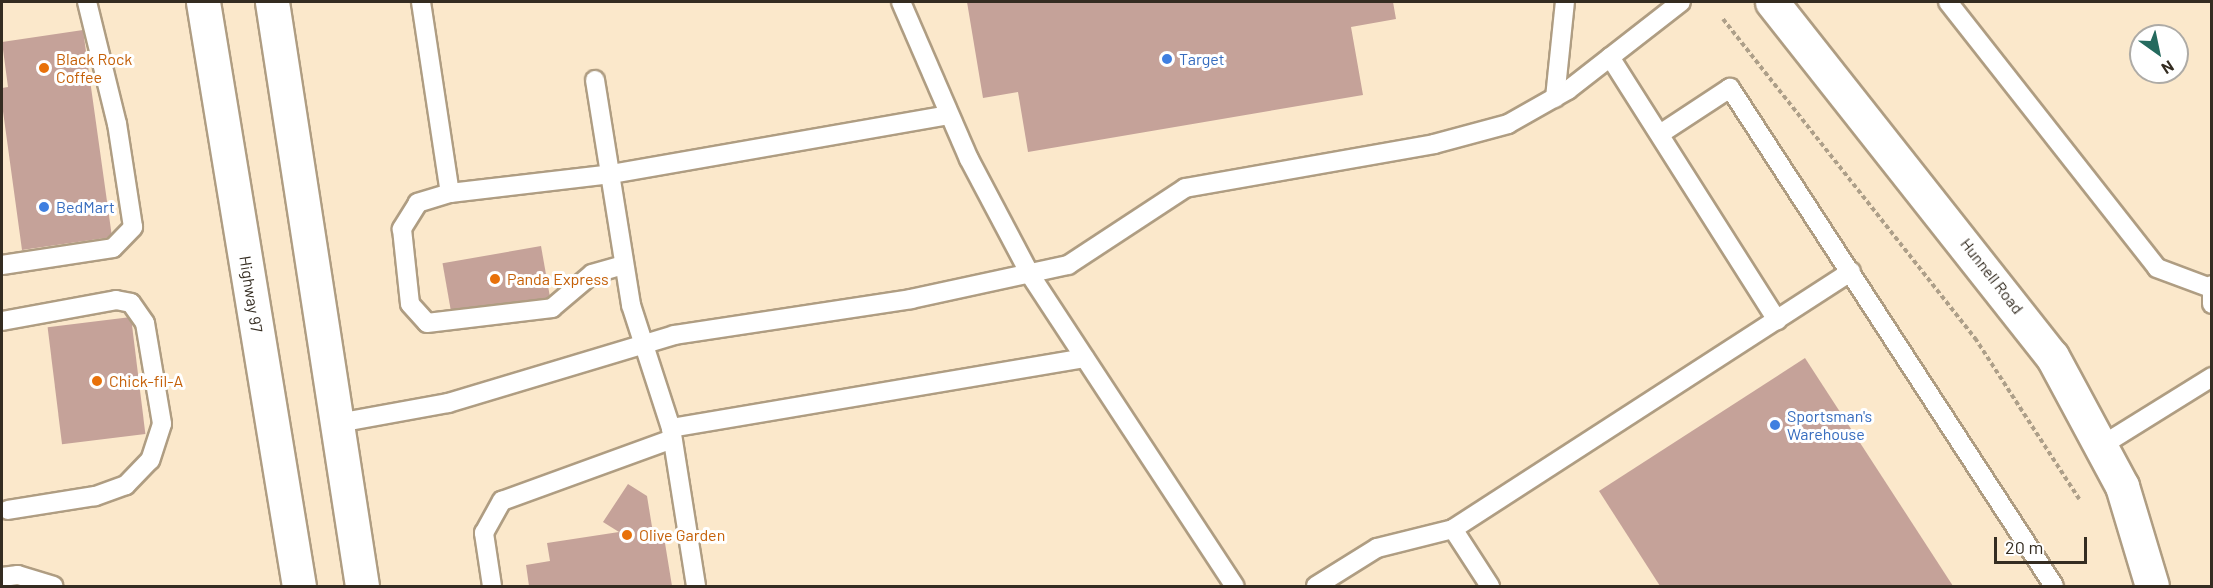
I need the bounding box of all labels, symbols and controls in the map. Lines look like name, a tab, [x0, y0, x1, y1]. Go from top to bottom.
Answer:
north arrow	[2129, 24, 2189, 84]
place label: Black Rock Coffee	[56, 49, 132, 87]
place label: Target	[1179, 49, 1224, 69]
marker: Target	[1160, 52, 1174, 66]
text: N	[2158, 57, 2178, 79]
marker: Black Rock Coffee	[37, 61, 51, 75]
place label: BedMart	[56, 197, 115, 217]
marker: BedMart	[37, 200, 51, 214]
street label: Hunnell Road	[1957, 234, 2027, 318]
street label: Highway 97	[235, 254, 267, 334]
place label: Panda Express	[507, 269, 609, 289]
marker: Panda Express	[488, 272, 502, 286]
place label: Chick-fil-A	[109, 371, 183, 391]
marker: Chick-fil-A	[90, 374, 104, 388]
place label: Sportsman's Warehouse	[1787, 406, 1872, 444]
marker: Sportsman's Warehouse	[1768, 418, 1782, 432]
place label: Olive Garden	[639, 525, 725, 545]
scale bar	[1997, 525, 2090, 563]
marker: Olive Garden	[620, 528, 634, 542]
text: 20 m	[2005, 536, 2043, 558]

